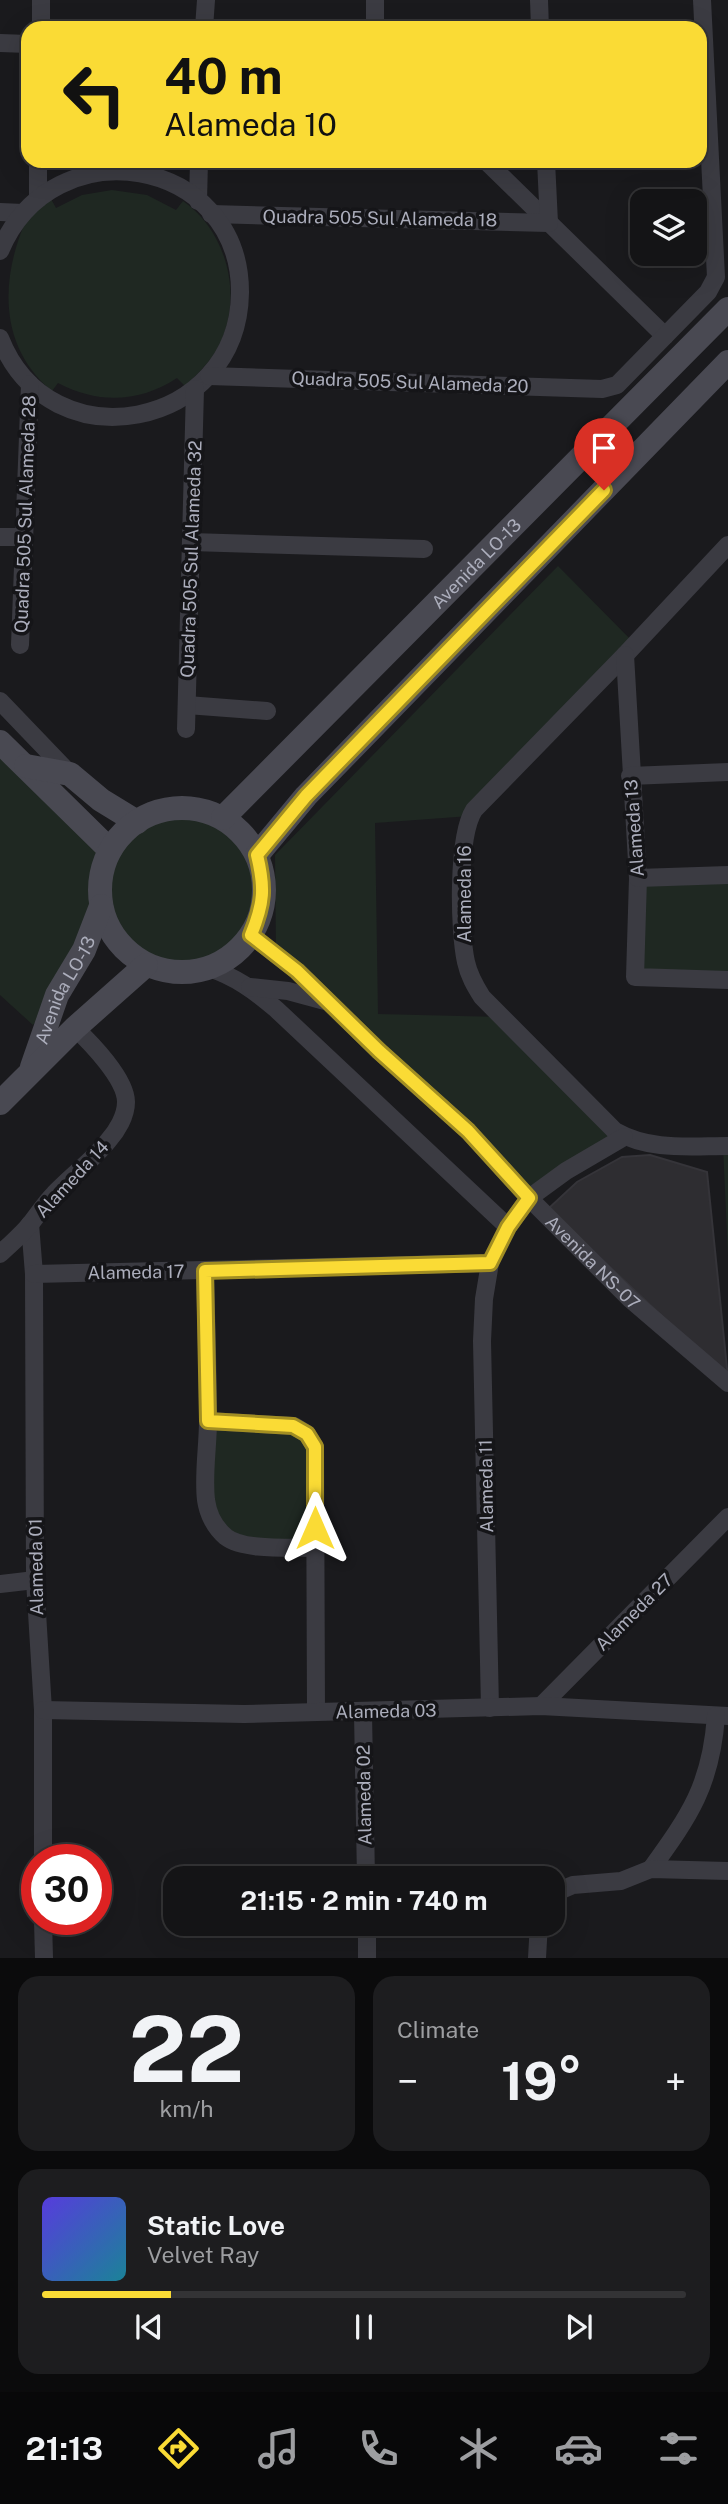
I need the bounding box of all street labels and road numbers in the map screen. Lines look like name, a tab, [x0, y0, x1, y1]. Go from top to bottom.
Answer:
street label: Quadra 505 Sul Alameda 18	[263, 205, 497, 231]
street label: Quadra 505 Sul Alameda 20	[291, 367, 529, 397]
street label: Quadra 505 Sul Alameda 28	[10, 395, 40, 633]
street label: Quadra 505 Sul Alameda 32	[176, 440, 206, 678]
street label: Avenida LO-13	[427, 514, 525, 612]
street label: Alameda 13	[620, 779, 648, 877]
street label: Alameda 16	[454, 845, 475, 943]
street label: Avenida LO-13	[30, 933, 99, 1047]
street label: Alameda 14	[31, 1136, 113, 1222]
street label: Avenida NS-07	[542, 1211, 645, 1314]
street label: Alameda 17	[87, 1261, 185, 1283]
street label: Alameda 11	[475, 1439, 497, 1533]
street label: Alameda 01	[25, 1518, 47, 1616]
street label: Alameda 27	[591, 1569, 677, 1655]
street label: Alameda 03	[335, 1700, 437, 1722]
street label: Alameda 02	[353, 1744, 375, 1846]

